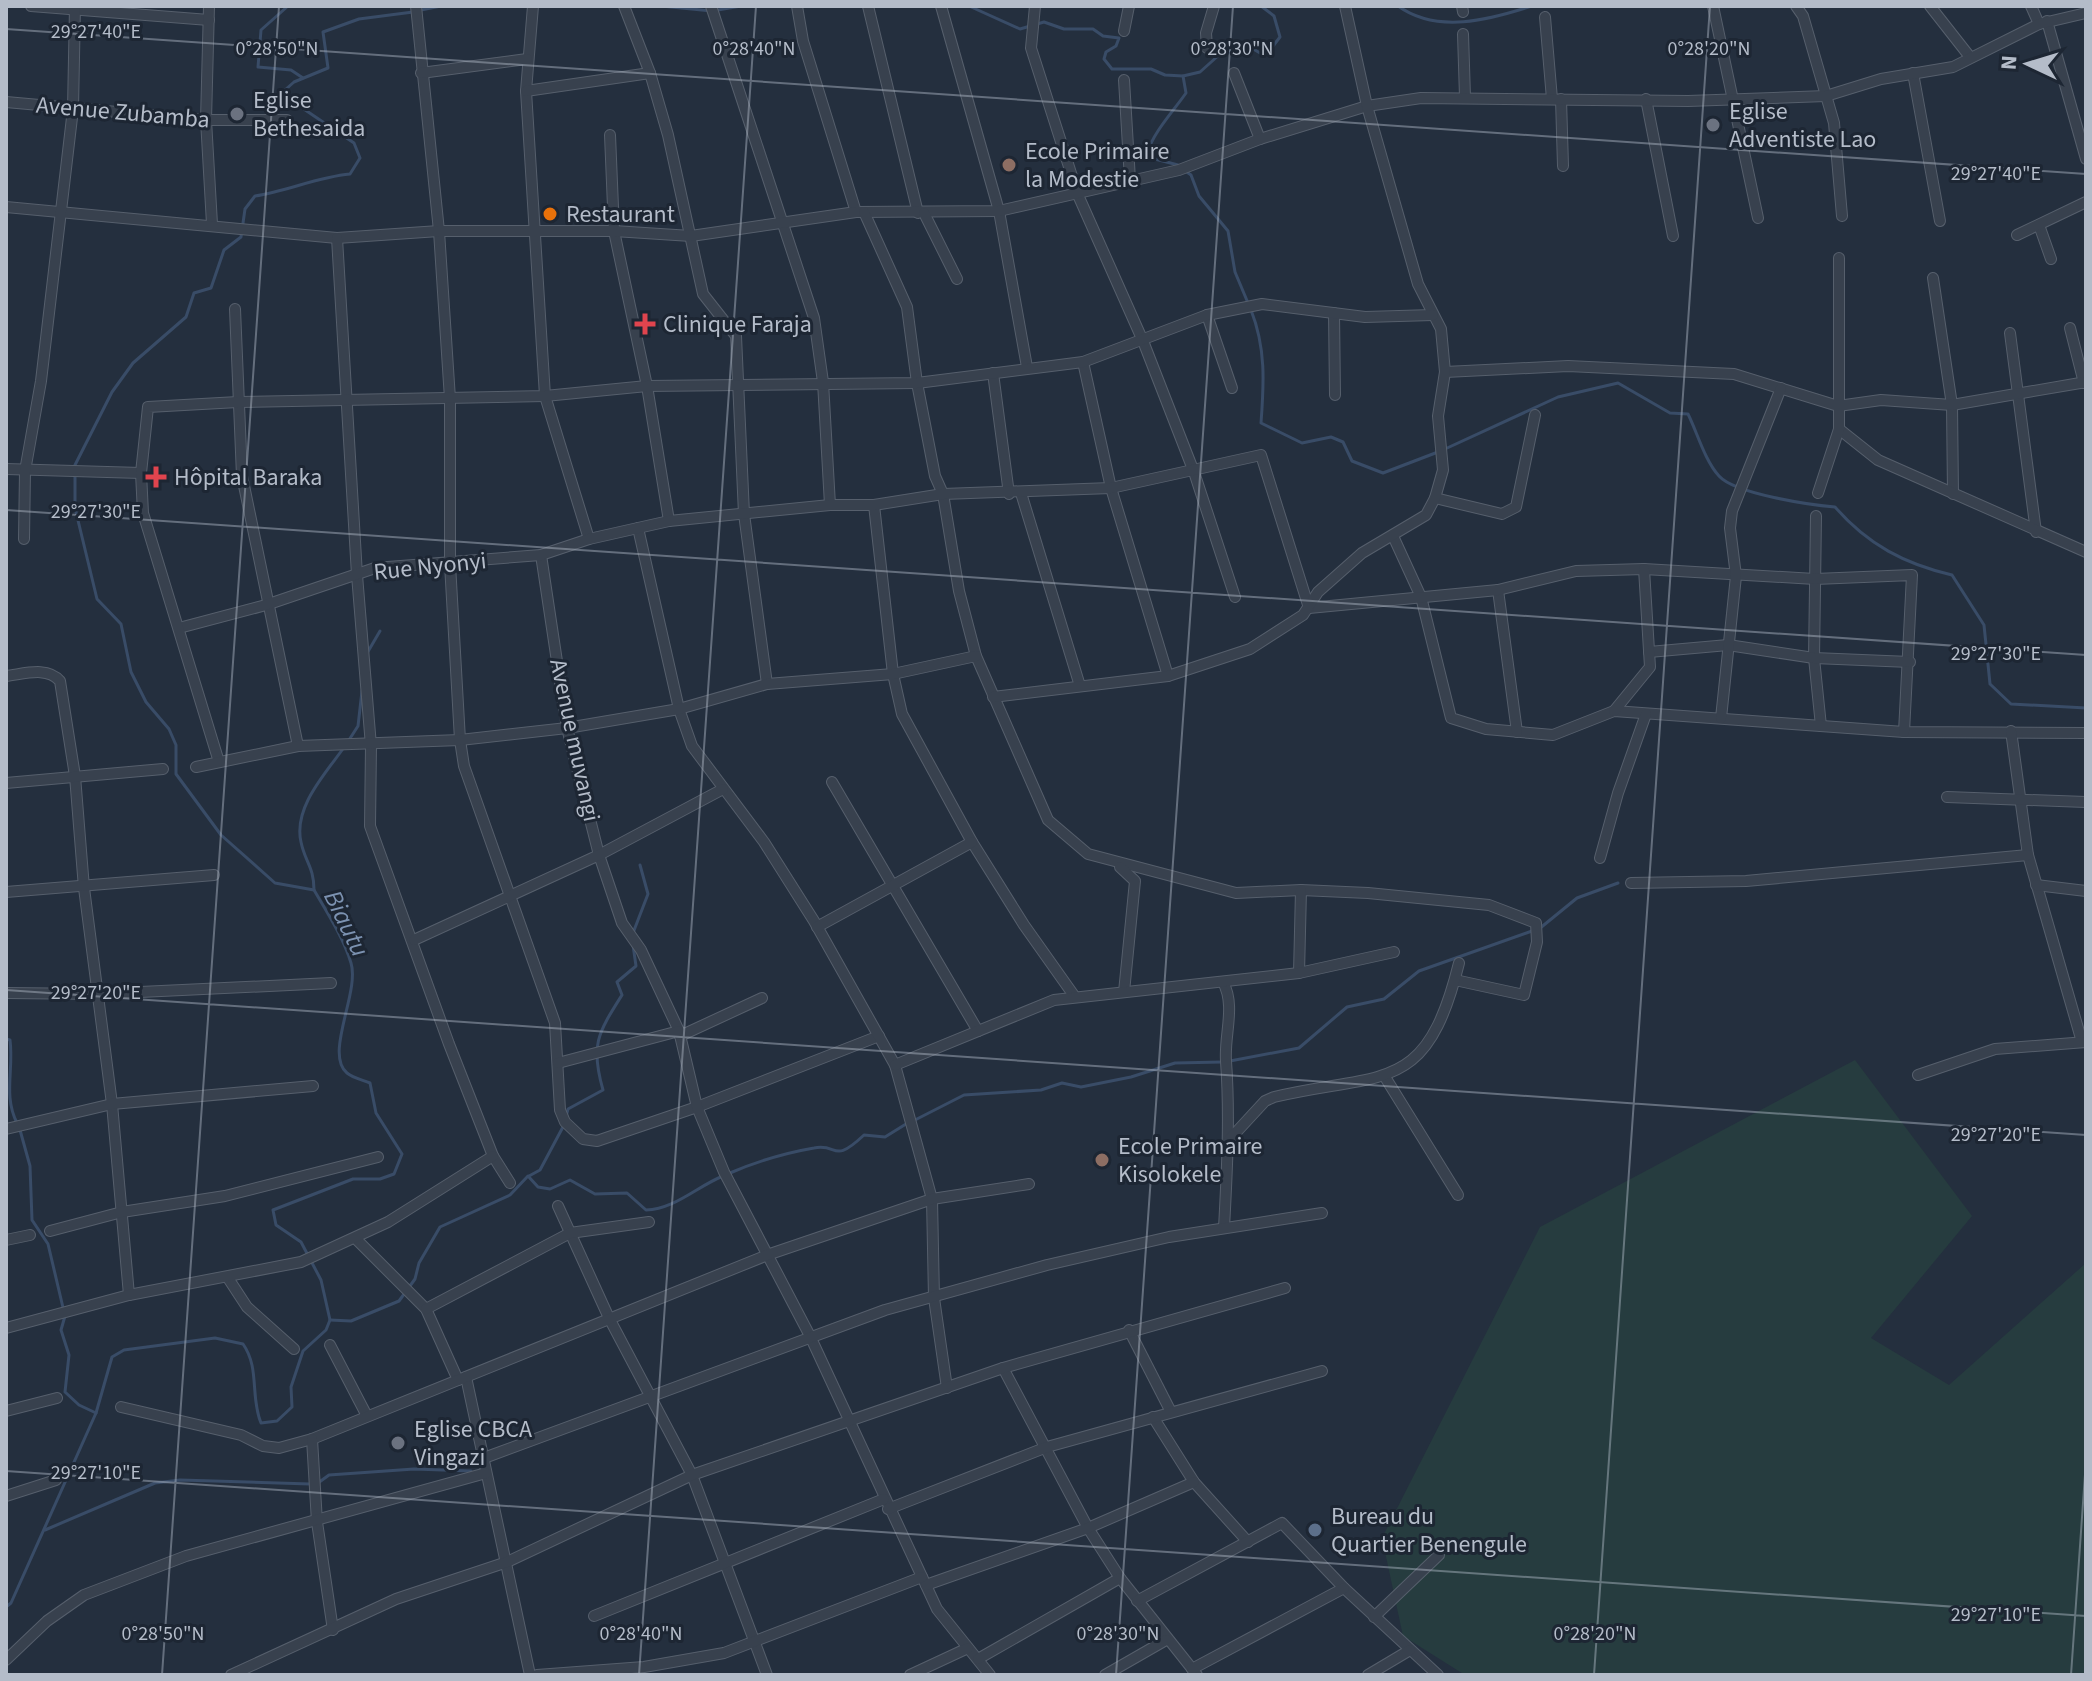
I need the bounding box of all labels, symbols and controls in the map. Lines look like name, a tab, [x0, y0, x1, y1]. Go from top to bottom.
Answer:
text: 29°27'40"E	[51, 18, 141, 46]
north arrow	[1988, 24, 2068, 104]
text: 0°28'50"N	[236, 35, 318, 63]
text: 0°28'40"N	[713, 35, 795, 63]
text: 0°28'30"N	[1191, 35, 1273, 63]
text: 0°28'20"N	[1668, 35, 1750, 63]
text: N	[1993, 54, 2026, 71]
place label: Eglise Bethesaida	[253, 83, 365, 146]
street label: Avenue Zubamba	[35, 87, 211, 138]
place label: Eglise Adventiste Lao	[1729, 94, 1876, 157]
marker: Eglise Bethesaida	[228, 105, 246, 123]
marker: Eglise Adventiste Lao	[1704, 116, 1722, 134]
place label: Ecole Primaire la Modestie	[1025, 134, 1169, 197]
marker: Ecole Primaire la Modestie	[1000, 156, 1018, 174]
text: 29°27'40"E	[1951, 160, 2041, 188]
place label: Restaurant	[566, 197, 675, 232]
marker: Restaurant	[541, 205, 559, 223]
place label: Clinique Faraja	[663, 307, 812, 342]
marker: Clinique Faraja	[634, 313, 656, 335]
place label: Hôpital Baraka	[174, 460, 322, 495]
marker: Hôpital Baraka	[145, 466, 167, 488]
text: 29°27'30"E	[51, 498, 141, 526]
street label: Rue Nyonyi	[372, 543, 488, 590]
text: 29°27'30"E	[1951, 640, 2041, 668]
street label: Avenue muvangi	[540, 655, 609, 825]
water label: Biautu	[315, 884, 379, 963]
text: 29°27'20"E	[51, 979, 141, 1007]
text: 29°27'20"E	[1951, 1121, 2041, 1149]
place label: Ecole Primaire Kisolokele	[1118, 1129, 1262, 1192]
marker: Ecole Primaire Kisolokele	[1093, 1151, 1111, 1169]
place label: Eglise CBCA Vingazi	[414, 1412, 532, 1475]
marker: Eglise CBCA Vingazi	[389, 1434, 407, 1452]
text: 29°27'10"E	[51, 1459, 141, 1487]
place label: Bureau du Quartier Benengule	[1331, 1499, 1527, 1562]
marker: Bureau du Quartier Benengule	[1306, 1521, 1324, 1539]
text: 29°27'10"E	[1951, 1601, 2041, 1629]
text: 0°28'50"N	[122, 1620, 204, 1648]
text: 0°28'40"N	[600, 1620, 682, 1648]
text: 0°28'30"N	[1077, 1620, 1159, 1648]
text: 0°28'20"N	[1554, 1620, 1636, 1648]

